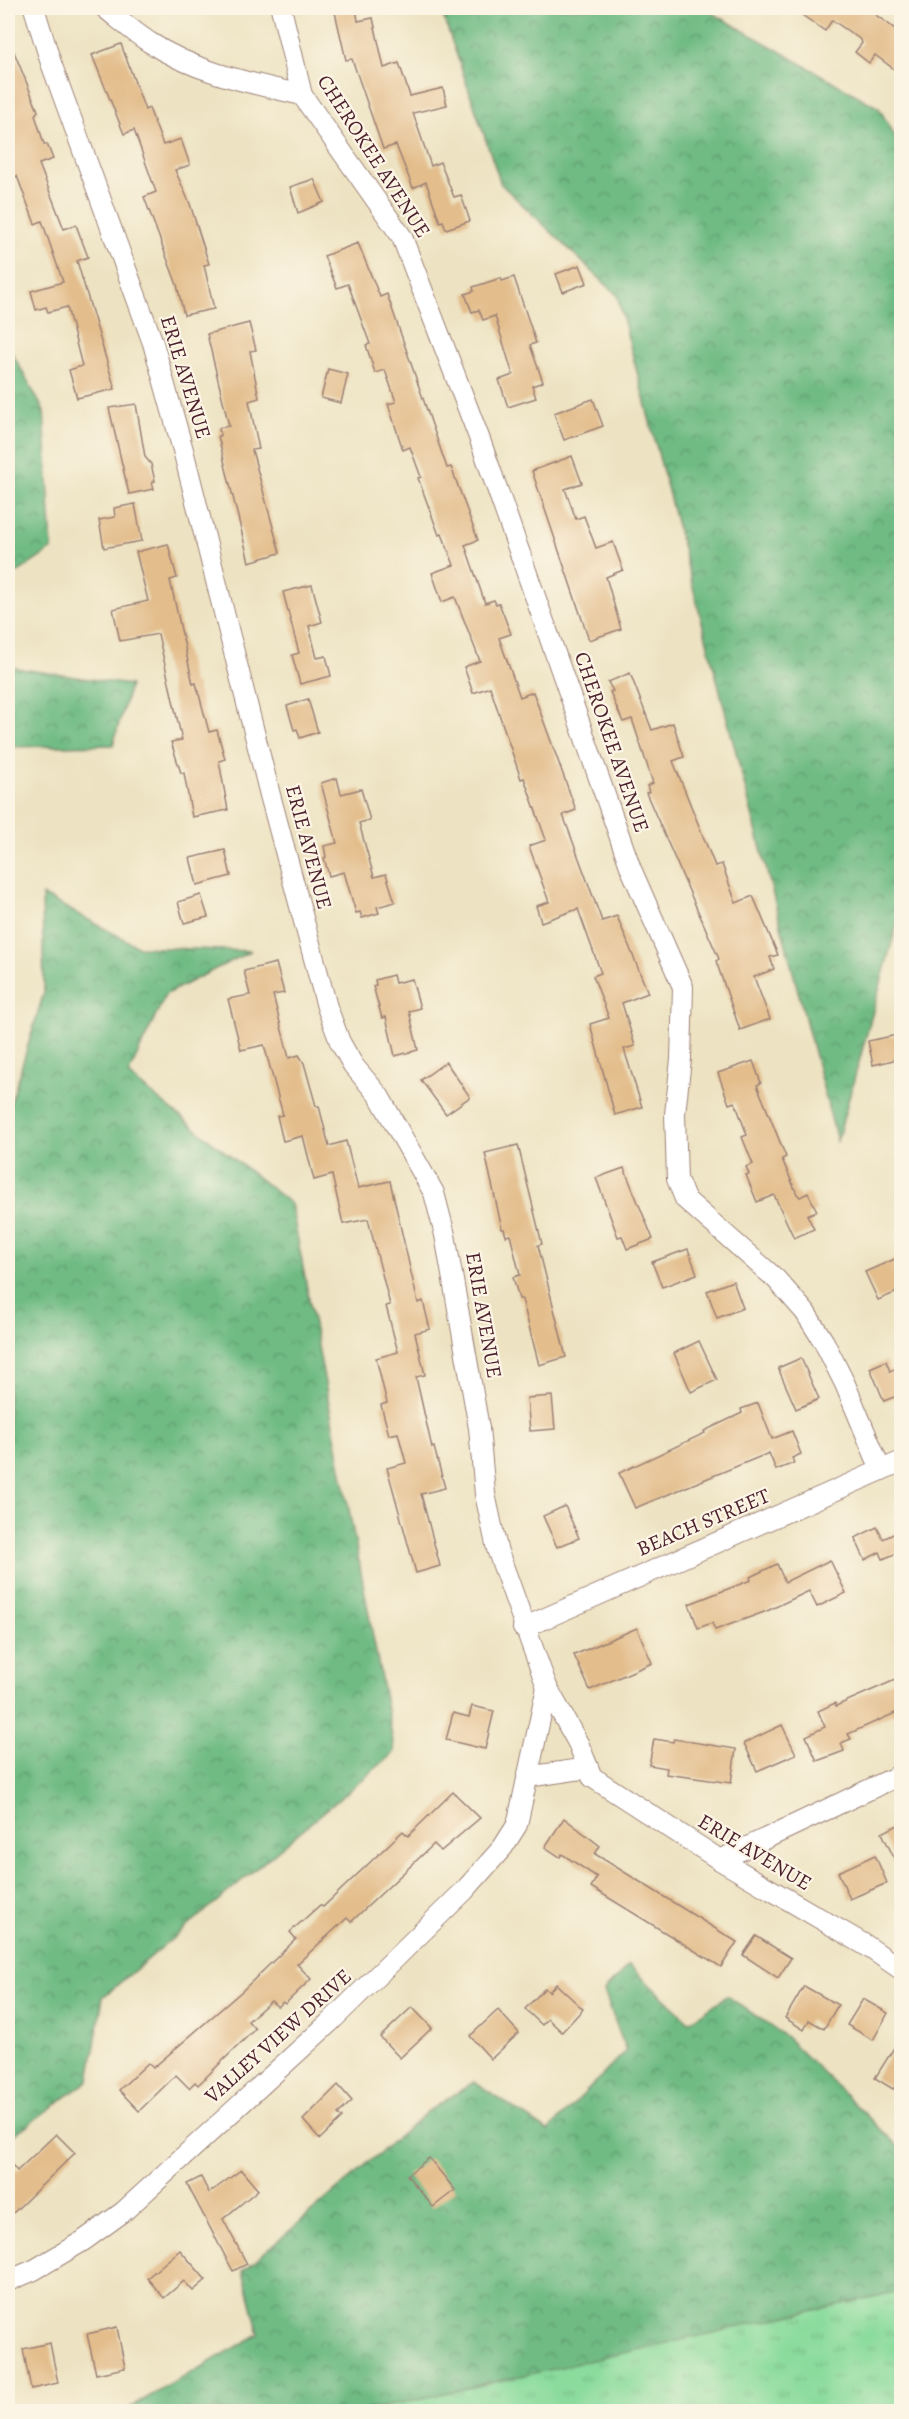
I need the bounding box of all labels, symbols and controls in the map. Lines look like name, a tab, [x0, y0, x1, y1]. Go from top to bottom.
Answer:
street label: CHEROKEE AVENUE	[311, 69, 437, 243]
street label: ERIE AVENUE	[154, 312, 218, 442]
street label: CHEROKEE AVENUE	[568, 648, 656, 836]
street label: ERIE AVENUE	[279, 782, 339, 912]
street label: ERIE AVENUE	[459, 1250, 509, 1380]
street label: BEACH STREET	[632, 1481, 774, 1563]
street label: ERIE AVENUE	[693, 1807, 817, 1897]
street label: VALLEY VIEW DRIVE	[198, 1962, 358, 2110]

